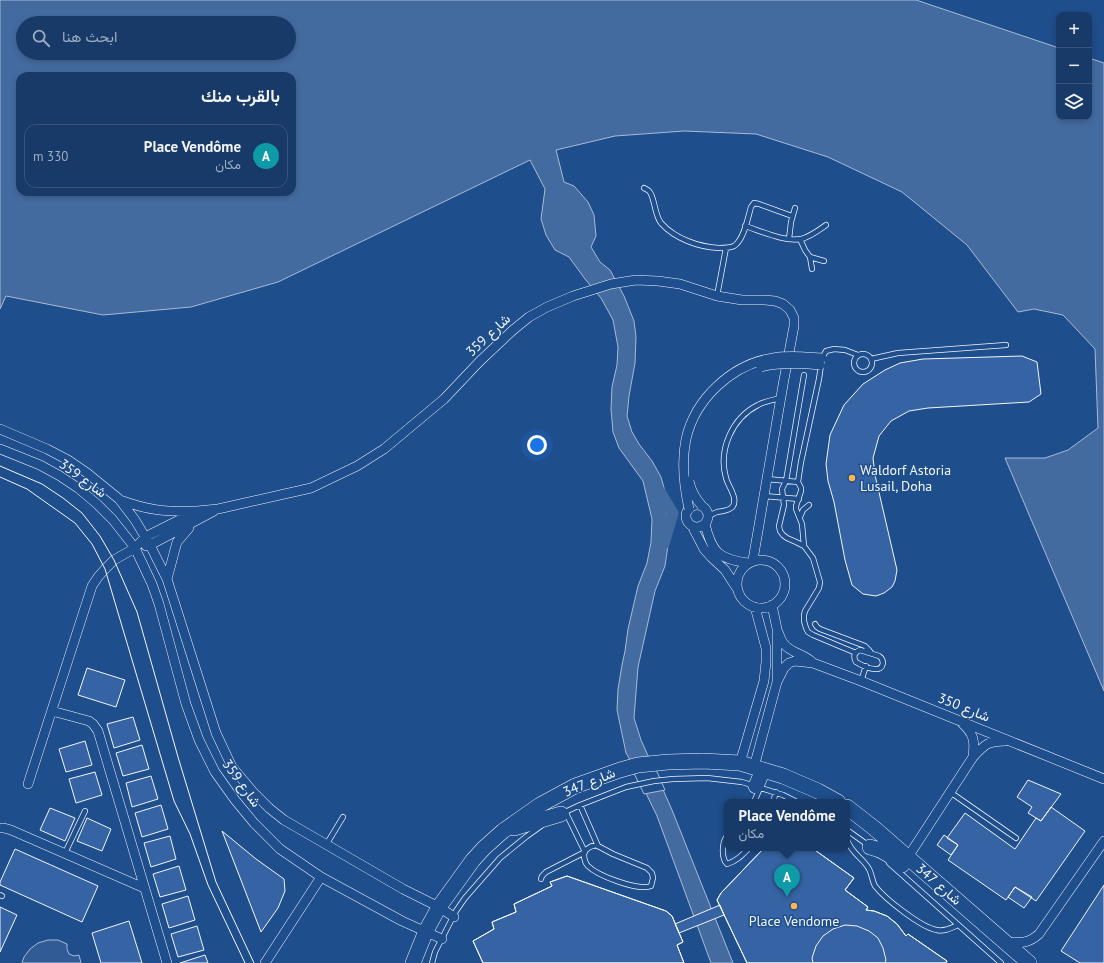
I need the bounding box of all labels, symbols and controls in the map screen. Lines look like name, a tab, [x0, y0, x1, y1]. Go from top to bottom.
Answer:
map controls	[1056, 12, 1092, 120]
button: +	[1056, 12, 1092, 48]
search box	[16, 16, 296, 60]
icon: search	[30, 27, 52, 49]
text: ابحث هنا	[62, 27, 117, 46]
button: −	[1056, 48, 1092, 84]
button: layers	[1056, 84, 1092, 120]
text: بالقرب منك	[201, 85, 280, 107]
text: Place Vendôme	[144, 137, 241, 156]
text: 330 m	[33, 148, 68, 165]
text: A	[262, 148, 270, 165]
text: مكان	[215, 156, 241, 173]
street label: شارع 359	[462, 310, 516, 362]
your location	[527, 435, 547, 455]
street label: شارع 359	[54, 455, 110, 503]
place label: Waldorf Astoria Lusail, Doha	[860, 461, 951, 495]
marker: Waldorf Astoria Lusail, Doha	[847, 473, 857, 483]
street label: شارع 350	[934, 688, 993, 727]
street label: شارع 359	[217, 756, 265, 812]
street label: شارع 347	[560, 763, 619, 802]
popup	[724, 799, 850, 851]
text: Place Vendôme	[738, 806, 836, 825]
text: مكان	[738, 825, 764, 842]
street label: شارع 347	[911, 859, 966, 910]
pin: A	[774, 864, 800, 897]
marker: Place Vendome	[789, 901, 799, 911]
place label: Place Vendome	[749, 912, 839, 930]

